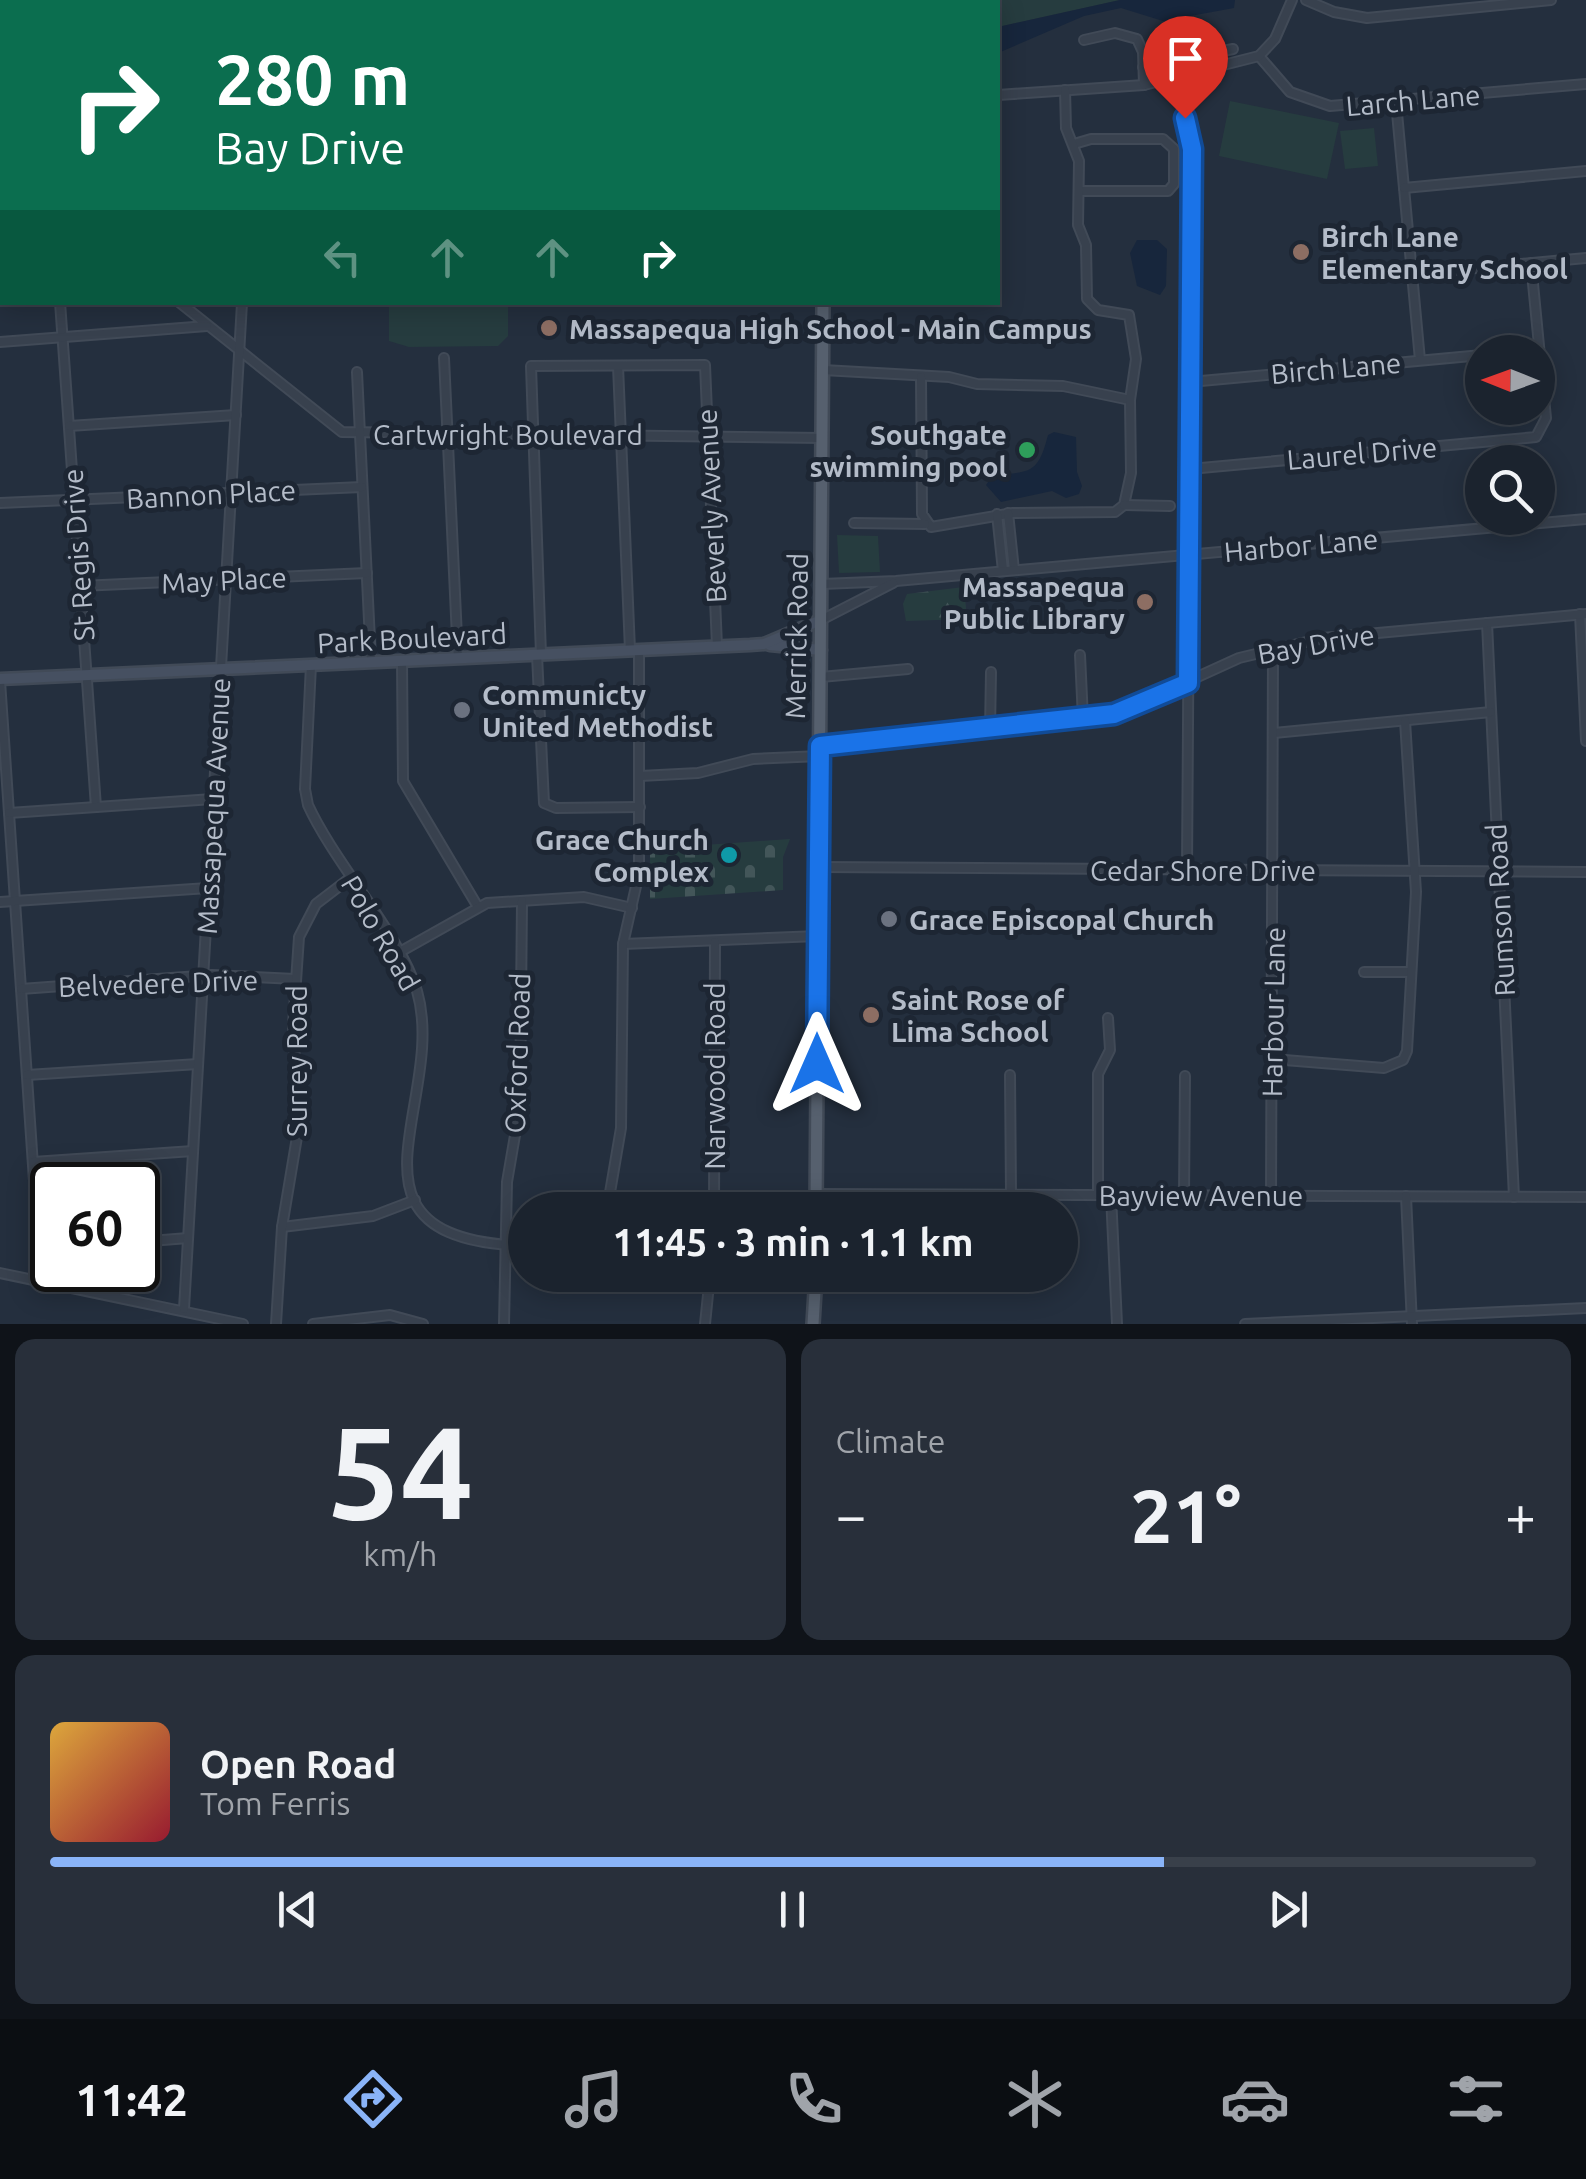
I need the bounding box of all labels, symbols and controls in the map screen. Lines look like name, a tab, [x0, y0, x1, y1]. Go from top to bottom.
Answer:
pin	[1143, 16, 1228, 119]
icon: arrive	[1158, 31, 1213, 86]
icon: right	[50, 40, 180, 170]
text: 280 m	[215, 40, 410, 118]
street label: Larch Lane	[1345, 79, 1481, 121]
text: Bay Drive	[215, 122, 405, 173]
place label: Birch Lane Elementary School	[1321, 221, 1568, 284]
icon: left	[315, 230, 370, 285]
icon: ahead	[420, 230, 475, 285]
icon: ahead	[525, 230, 580, 285]
icon: right	[630, 230, 685, 285]
marker: Birch Lane Elementary School	[1290, 241, 1312, 263]
place label: Massapequa High School - Main Campus	[569, 313, 1092, 344]
marker: Massapequa High School - Main Campus	[538, 317, 560, 339]
north arrow	[1465, 335, 1555, 425]
map controls	[1465, 335, 1555, 535]
street label: Birch Lane	[1270, 347, 1402, 389]
street label: Beverly Avenue	[690, 408, 732, 604]
street label: Cartwright Boulevard	[373, 419, 643, 450]
place label: Southgate swimming pool	[810, 419, 1007, 482]
street label: Laurel Drive	[1286, 431, 1438, 475]
marker: Southgate swimming pool	[1016, 439, 1038, 461]
button: search	[1465, 445, 1555, 535]
street label: St Regis Drive	[57, 468, 99, 642]
street label: Bannon Place	[125, 474, 297, 514]
street label: Harbor Lane	[1223, 523, 1379, 567]
street label: Merrick Road	[779, 553, 813, 719]
street label: May Place	[161, 561, 287, 599]
place label: Massapequa Public Library	[944, 571, 1125, 634]
marker: Massapequa Public Library	[1134, 591, 1156, 613]
street label: Park Boulevard	[316, 618, 508, 658]
street label: Bay Drive	[1255, 618, 1377, 670]
street label: Massapequa Avenue	[191, 677, 235, 935]
place label: Communicty United Methodist	[482, 679, 713, 742]
marker: Communicty United Methodist	[451, 699, 473, 721]
street label: Rumson Road	[1480, 823, 1520, 997]
place label: Grace Church Complex	[535, 824, 709, 887]
marker: Grace Church Complex	[718, 844, 740, 866]
street label: Cedar Shore Drive	[1090, 855, 1316, 886]
street label: Polo Road	[336, 870, 426, 996]
place label: Grace Episcopal Church	[909, 904, 1215, 935]
marker: Grace Episcopal Church	[878, 908, 900, 930]
street label: Harbour Lane	[1256, 927, 1290, 1097]
street label: Belvedere Drive	[57, 964, 259, 1002]
street label: Oxford Road	[499, 972, 535, 1134]
street label: Narwood Road	[699, 982, 730, 1170]
place label: Saint Rose of Lima School	[891, 984, 1065, 1047]
street label: Surrey Road	[281, 985, 312, 1137]
marker: Saint Rose of Lima School	[860, 1004, 882, 1026]
position arrow	[765, 1012, 869, 1116]
speed limit sign: 60	[30, 1162, 160, 1292]
street label: Bayview Avenue	[1099, 1180, 1303, 1211]
text: 11:45 · 3 min · 1.1 km	[612, 1221, 974, 1263]
text: 54	[327, 1398, 474, 1544]
text: Climate	[836, 1423, 946, 1459]
text: 21°	[1130, 1473, 1241, 1557]
text: −	[836, 1484, 867, 1545]
text: +	[1505, 1484, 1536, 1545]
text: km/h	[363, 1536, 437, 1572]
text: Open Road	[200, 1743, 396, 1785]
text: Tom Ferris	[200, 1785, 350, 1821]
icon: previous	[270, 1882, 325, 1937]
icon: pause	[765, 1882, 820, 1937]
icon: next	[1261, 1882, 1316, 1937]
icon: directions	[338, 2064, 408, 2134]
icon: music	[559, 2064, 629, 2134]
icon: phone	[779, 2064, 849, 2134]
icon: climate	[1000, 2064, 1070, 2134]
icon: car	[1220, 2064, 1290, 2134]
icon: filters	[1441, 2064, 1511, 2134]
text: 11:42	[75, 2074, 188, 2125]

